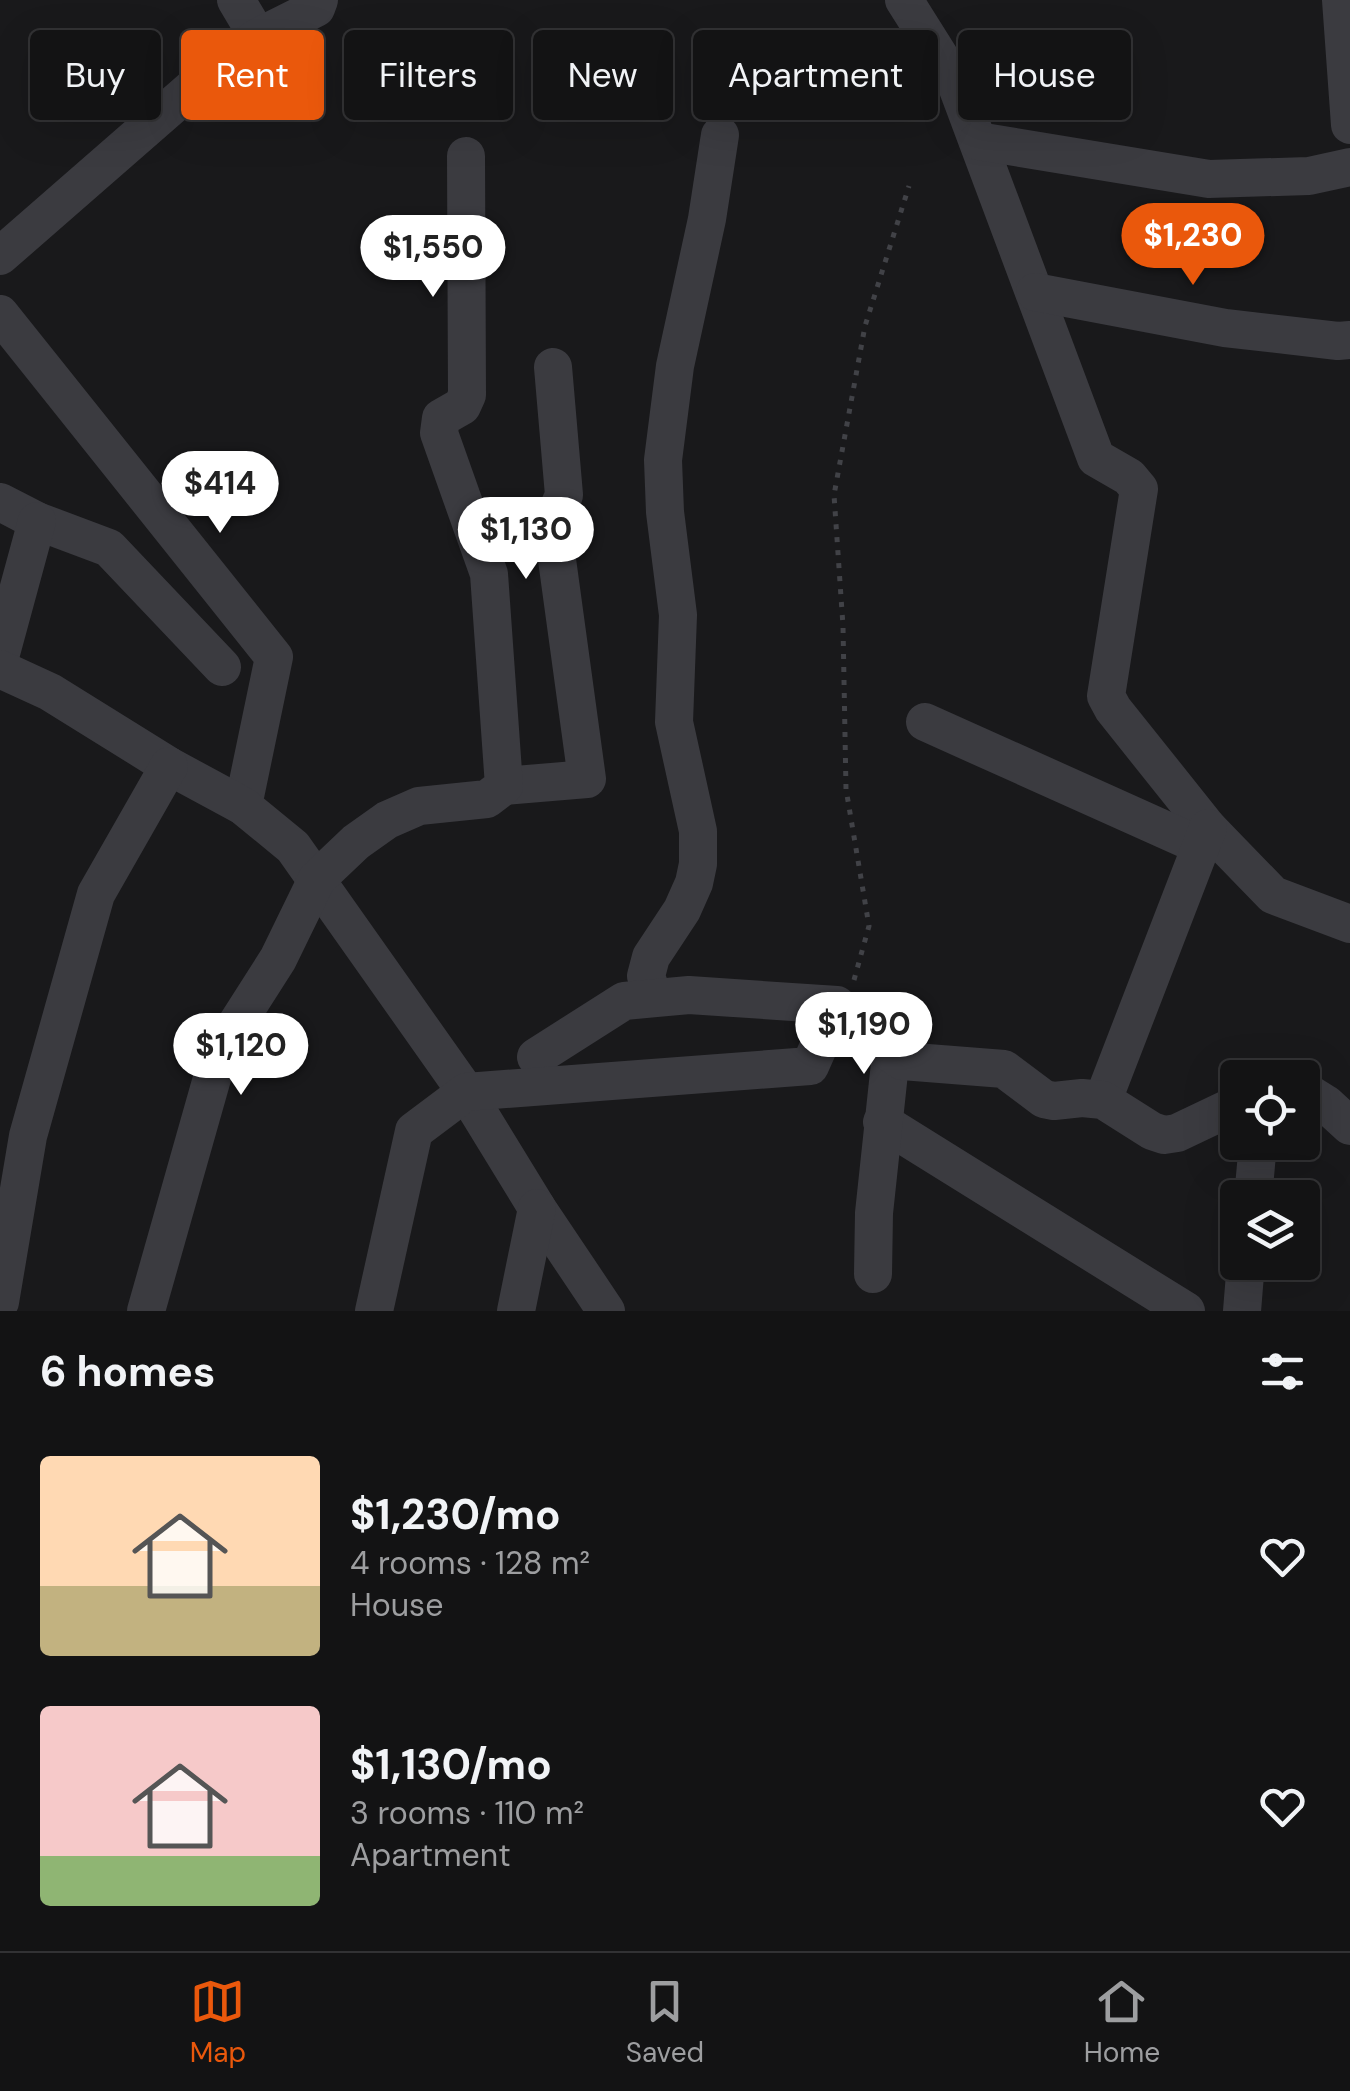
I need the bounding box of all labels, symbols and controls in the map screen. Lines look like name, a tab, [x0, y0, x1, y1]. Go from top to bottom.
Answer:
chip: Buy	[30, 30, 161, 120]
chip: Rent	[181, 30, 324, 120]
chip: Filters	[344, 30, 513, 120]
chip: New	[533, 30, 673, 120]
chip: Apartment	[693, 30, 938, 120]
chip: House	[958, 30, 1131, 120]
pin: $1,230	[1112, 203, 1274, 288]
text: $1,230	[1143, 214, 1243, 256]
pin: $1,550	[352, 215, 514, 300]
text: $1,550	[382, 226, 484, 268]
pin: $414	[161, 451, 279, 536]
text: $414	[184, 462, 256, 504]
pin: $1,130	[445, 497, 607, 582]
text: $1,130	[480, 508, 572, 550]
pin: $1,190	[783, 992, 945, 1077]
text: $1,190	[817, 1003, 911, 1045]
pin: $1,120	[160, 1013, 322, 1098]
text: $1,120	[195, 1024, 287, 1066]
map controls	[1220, 1060, 1320, 1280]
button: locate	[1220, 1060, 1320, 1160]
button: layers	[1220, 1180, 1320, 1280]
text: 6 homes	[40, 1344, 215, 1399]
icon: filters	[1255, 1344, 1310, 1399]
text: $1,230/mo	[350, 1487, 561, 1542]
icon: home	[120, 1496, 240, 1616]
icon: heart	[1255, 1529, 1310, 1584]
text: 4 rooms · 128 m²	[350, 1542, 590, 1584]
text: House	[350, 1584, 443, 1626]
text: $1,130/mo	[350, 1737, 552, 1792]
icon: home	[120, 1746, 240, 1866]
icon: heart	[1255, 1779, 1310, 1834]
text: 3 rooms · 110 m²	[350, 1792, 584, 1834]
text: Apartment	[350, 1834, 511, 1876]
tab: Map	[190, 1974, 246, 2071]
tab: Saved	[626, 1974, 704, 2071]
tab: Home	[1084, 1974, 1160, 2071]

